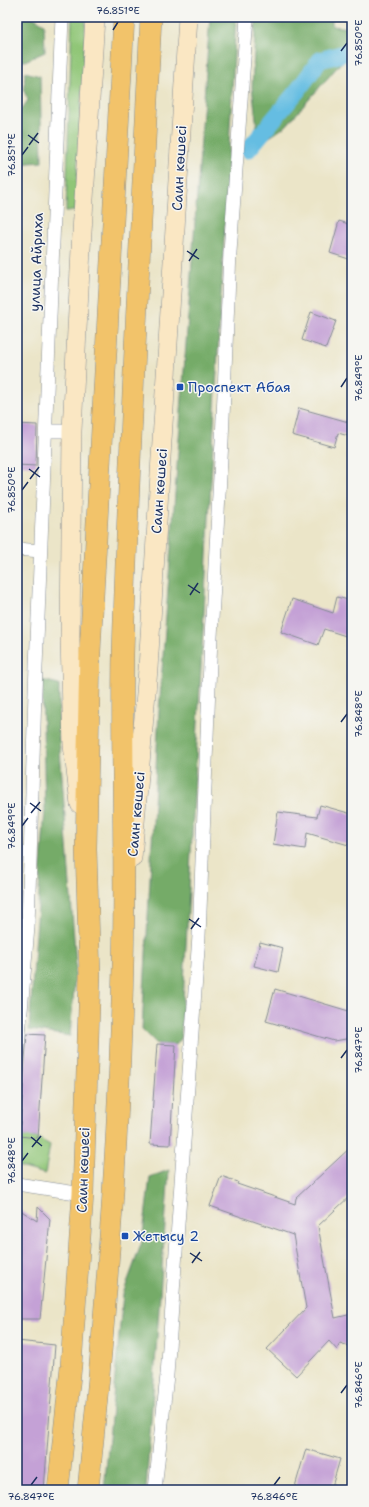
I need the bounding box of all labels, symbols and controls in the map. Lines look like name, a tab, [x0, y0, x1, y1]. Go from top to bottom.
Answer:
text: 76.851°E	[96, 4, 140, 17]
text: 76.850°E	[352, 20, 365, 66]
street label: Саин көшесі	[168, 125, 190, 211]
text: 76.851°E	[5, 133, 18, 177]
street label: улица Айриха	[25, 212, 47, 312]
text: 76.849°E	[352, 354, 365, 402]
place label: Проспект Абая	[188, 378, 291, 396]
marker: Проспект Абая	[175, 382, 185, 392]
street label: Саин көшесі	[147, 448, 171, 534]
text: 76.850°E	[5, 467, 18, 513]
text: 76.848°E	[352, 690, 365, 738]
street label: Саин көшесі	[123, 771, 149, 857]
text: 76.849°E	[5, 802, 18, 850]
text: 76.847°E	[352, 1026, 365, 1074]
street label: Саин көшесі	[73, 1127, 93, 1213]
text: 76.848°E	[5, 1137, 18, 1185]
place label: Жетысу 2	[133, 1227, 199, 1245]
marker: Жетысу 2	[120, 1231, 130, 1241]
text: 76.846°E	[352, 1361, 365, 1409]
text: 76.847°E	[7, 1490, 55, 1503]
text: 76.846°E	[250, 1490, 298, 1503]

